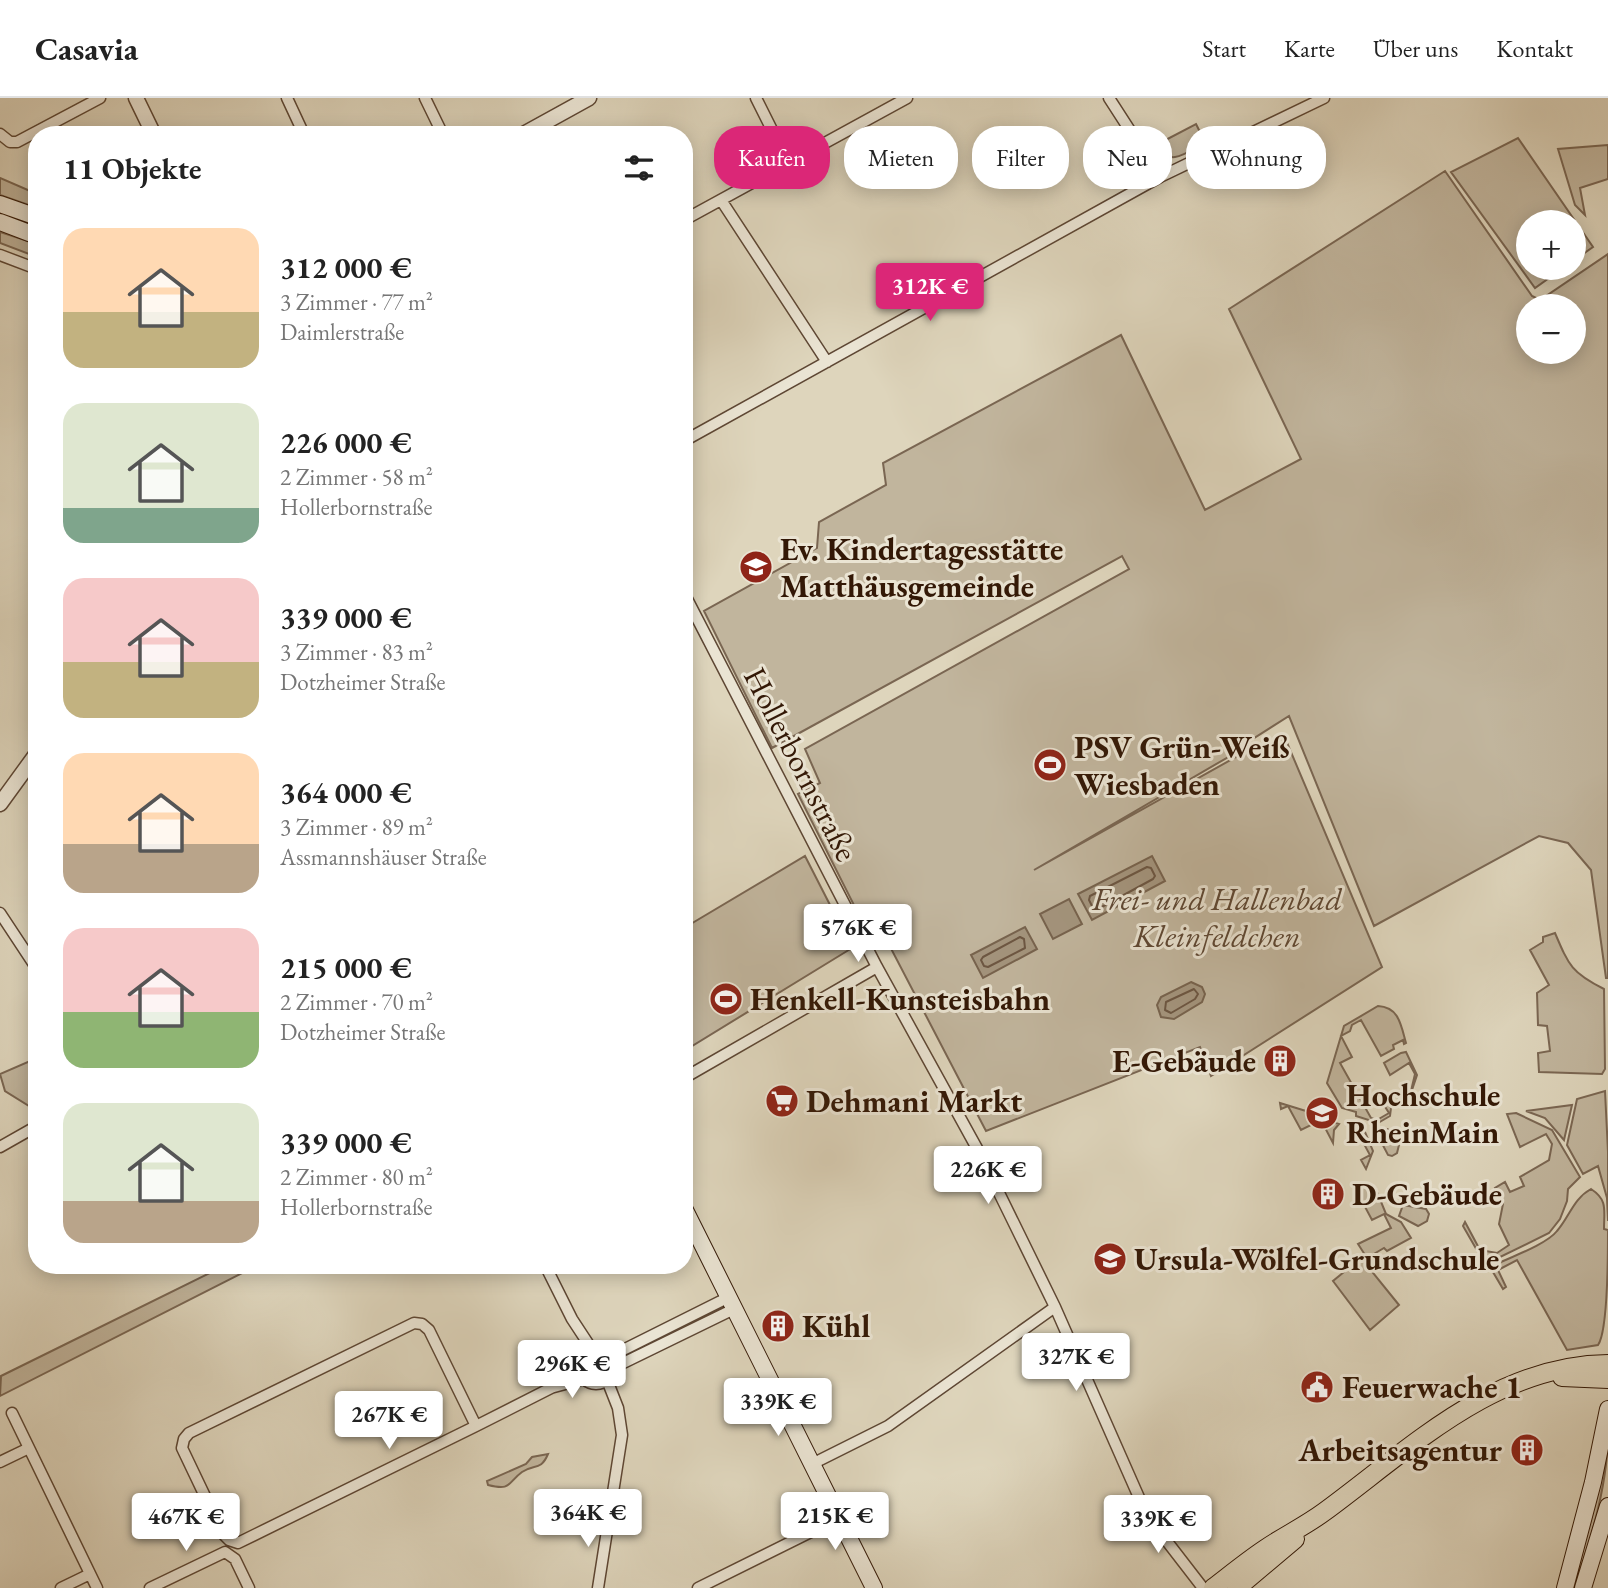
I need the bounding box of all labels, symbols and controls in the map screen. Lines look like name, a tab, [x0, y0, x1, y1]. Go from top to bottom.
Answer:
text: Casavia	[35, 27, 138, 70]
text: Start	[1202, 33, 1246, 64]
text: Karte	[1284, 33, 1335, 64]
text: Über uns	[1373, 33, 1458, 64]
text: Kontakt	[1496, 33, 1573, 64]
chip: Kaufen	[714, 126, 830, 189]
chip: Mieten	[844, 126, 958, 189]
chip: Filter	[972, 126, 1069, 189]
chip: Neu	[1083, 126, 1172, 189]
chip: Wohnung	[1186, 126, 1326, 189]
text: 11 Objekte	[63, 149, 202, 188]
icon: filters	[620, 149, 658, 187]
map controls	[1516, 210, 1586, 364]
button: +	[1516, 210, 1586, 280]
text: 312 000 €	[280, 248, 412, 287]
icon: home	[119, 256, 203, 340]
pin: 312K €	[873, 264, 987, 323]
text: 312K €	[892, 271, 968, 301]
text: 3 Zimmer · 77 m²	[280, 287, 433, 317]
button: −	[1516, 294, 1586, 364]
text: Daimlerstraße	[280, 317, 404, 347]
text: 226 000 €	[280, 423, 412, 462]
icon: home	[119, 431, 203, 515]
text: 2 Zimmer · 58 m²	[280, 462, 433, 492]
text: Hollerbornstraße	[280, 492, 433, 522]
place label: Ev. Kindertagesstätte Matthäusgemeinde	[780, 528, 1063, 607]
school or university icon: Ev. Kindertagesstätte Matthäusgemeinde	[737, 548, 775, 586]
text: 339 000 €	[280, 598, 412, 637]
icon: home	[119, 606, 203, 690]
text: 3 Zimmer · 83 m²	[280, 637, 433, 667]
street label: Hollerbornstraße	[734, 660, 868, 868]
text: Dotzheimer Straße	[280, 667, 446, 697]
place label: PSV Grün-Weiß Wiesbaden	[1074, 726, 1290, 805]
sports icon: PSV Grün-Weiß Wiesbaden	[1031, 746, 1069, 784]
text: 364 000 €	[280, 773, 412, 812]
icon: home	[119, 781, 203, 865]
text: 3 Zimmer · 89 m²	[280, 812, 433, 842]
text: Assmannshäuser Straße	[280, 842, 487, 872]
park label: Frei- und Hallenbad Kleinfeldchen	[1091, 878, 1342, 957]
pin: 576K €	[801, 904, 915, 964]
text: 576K €	[820, 912, 896, 942]
text: 215 000 €	[280, 948, 412, 987]
icon: home	[119, 956, 203, 1040]
place label: Henkell-Kunsteisbahn	[750, 978, 1050, 1020]
sports icon: Henkell-Kunsteisbahn	[707, 980, 745, 1018]
text: 2 Zimmer · 70 m²	[280, 987, 433, 1017]
text: Dotzheimer Straße	[280, 1017, 446, 1047]
place label: E-Gebäude	[1112, 1040, 1256, 1082]
building icon: E-Gebäude	[1261, 1042, 1299, 1080]
place label: Hochschule RheinMain	[1346, 1074, 1500, 1153]
place label: Dehmani Markt	[806, 1080, 1022, 1122]
supermarket icon: Dehmani Markt	[763, 1082, 801, 1120]
school or university icon: Hochschule RheinMain	[1303, 1094, 1341, 1132]
text: 339 000 €	[280, 1123, 412, 1162]
icon: home	[119, 1131, 203, 1215]
pin: 226K €	[931, 1146, 1045, 1206]
text: 226K €	[950, 1154, 1026, 1184]
text: 2 Zimmer · 80 m²	[280, 1162, 433, 1192]
place label: D-Gebäude	[1352, 1173, 1502, 1215]
building icon: D-Gebäude	[1309, 1175, 1347, 1213]
text: Hollerbornstraße	[280, 1192, 433, 1222]
place label: Ursula-Wölfel-Grundschule	[1134, 1238, 1499, 1280]
school or university icon: Ursula-Wölfel-Grundschule	[1091, 1240, 1129, 1278]
place label: Kühl	[802, 1305, 870, 1347]
building icon: Kühl	[759, 1307, 797, 1345]
pin: 327K €	[1019, 1334, 1133, 1393]
pin: 296K €	[515, 1340, 629, 1400]
text: 327K €	[1038, 1341, 1114, 1371]
text: 296K €	[534, 1348, 610, 1378]
place label: Feuerwache 1	[1342, 1366, 1522, 1408]
public building icon: Feuerwache 1	[1298, 1368, 1336, 1406]
pin: 339K €	[721, 1378, 835, 1438]
text: 339K €	[740, 1386, 816, 1416]
pin: 267K €	[332, 1392, 446, 1451]
text: 267K €	[351, 1399, 427, 1429]
place label: Arbeitsagentur	[1297, 1429, 1503, 1471]
building icon: Arbeitsagentur	[1508, 1431, 1546, 1469]
pin: 364K €	[531, 1490, 645, 1549]
pin: 215K €	[778, 1492, 892, 1552]
pin: 467K €	[129, 1494, 243, 1553]
pin: 339K €	[1101, 1496, 1215, 1555]
text: 364K €	[550, 1497, 626, 1527]
text: 215K €	[797, 1500, 873, 1530]
text: 467K €	[148, 1501, 224, 1531]
text: 339K €	[1120, 1503, 1196, 1533]

